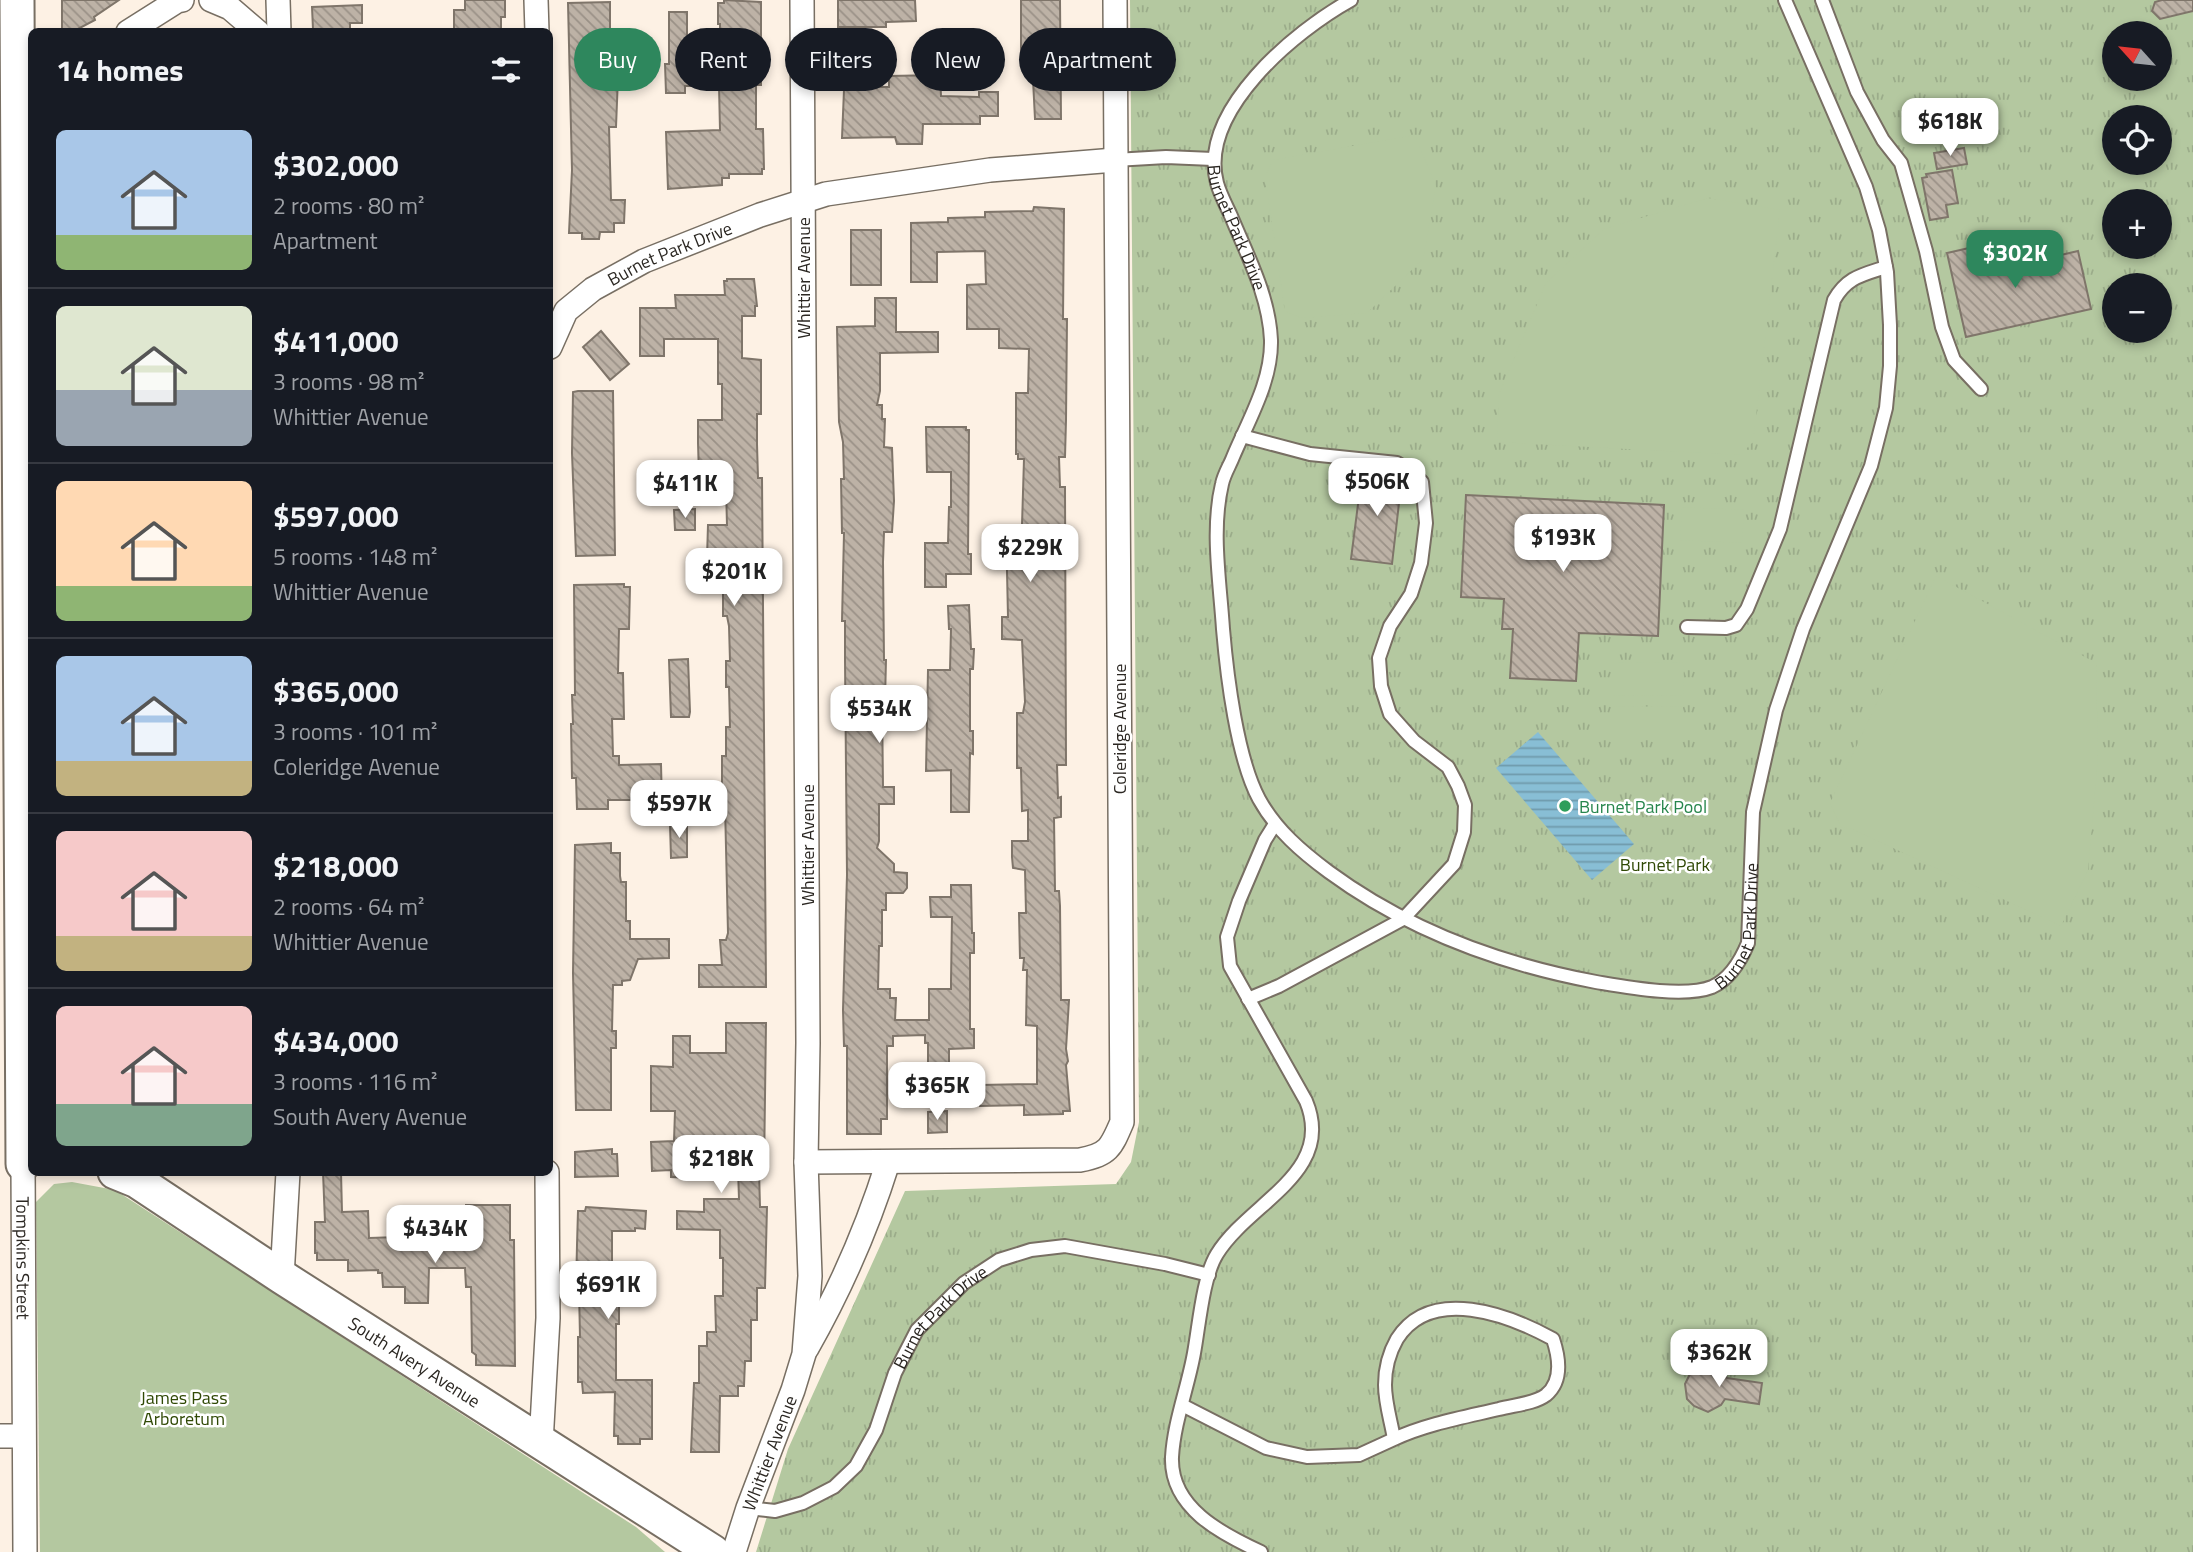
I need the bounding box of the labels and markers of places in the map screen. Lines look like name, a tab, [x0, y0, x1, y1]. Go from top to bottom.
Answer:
pin: $618K	[1901, 99, 1999, 158]
pin: $302K	[1966, 230, 2064, 290]
pin: $506K	[1328, 458, 1426, 518]
pin: $411K	[636, 461, 734, 520]
pin: $193K	[1514, 514, 1612, 574]
pin: $229K	[981, 524, 1079, 584]
pin: $201K	[685, 548, 783, 608]
pin: $534K	[830, 686, 928, 745]
pin: $597K	[630, 780, 728, 840]
place label: Burnet Park Pool	[1579, 793, 1707, 820]
marker: Burnet Park Pool	[1557, 798, 1573, 814]
pin: $365K	[888, 1062, 986, 1122]
pin: $218K	[672, 1136, 770, 1195]
pin: $434K	[386, 1206, 484, 1265]
pin: $691K	[559, 1262, 657, 1321]
pin: $362K	[1670, 1330, 1768, 1389]

